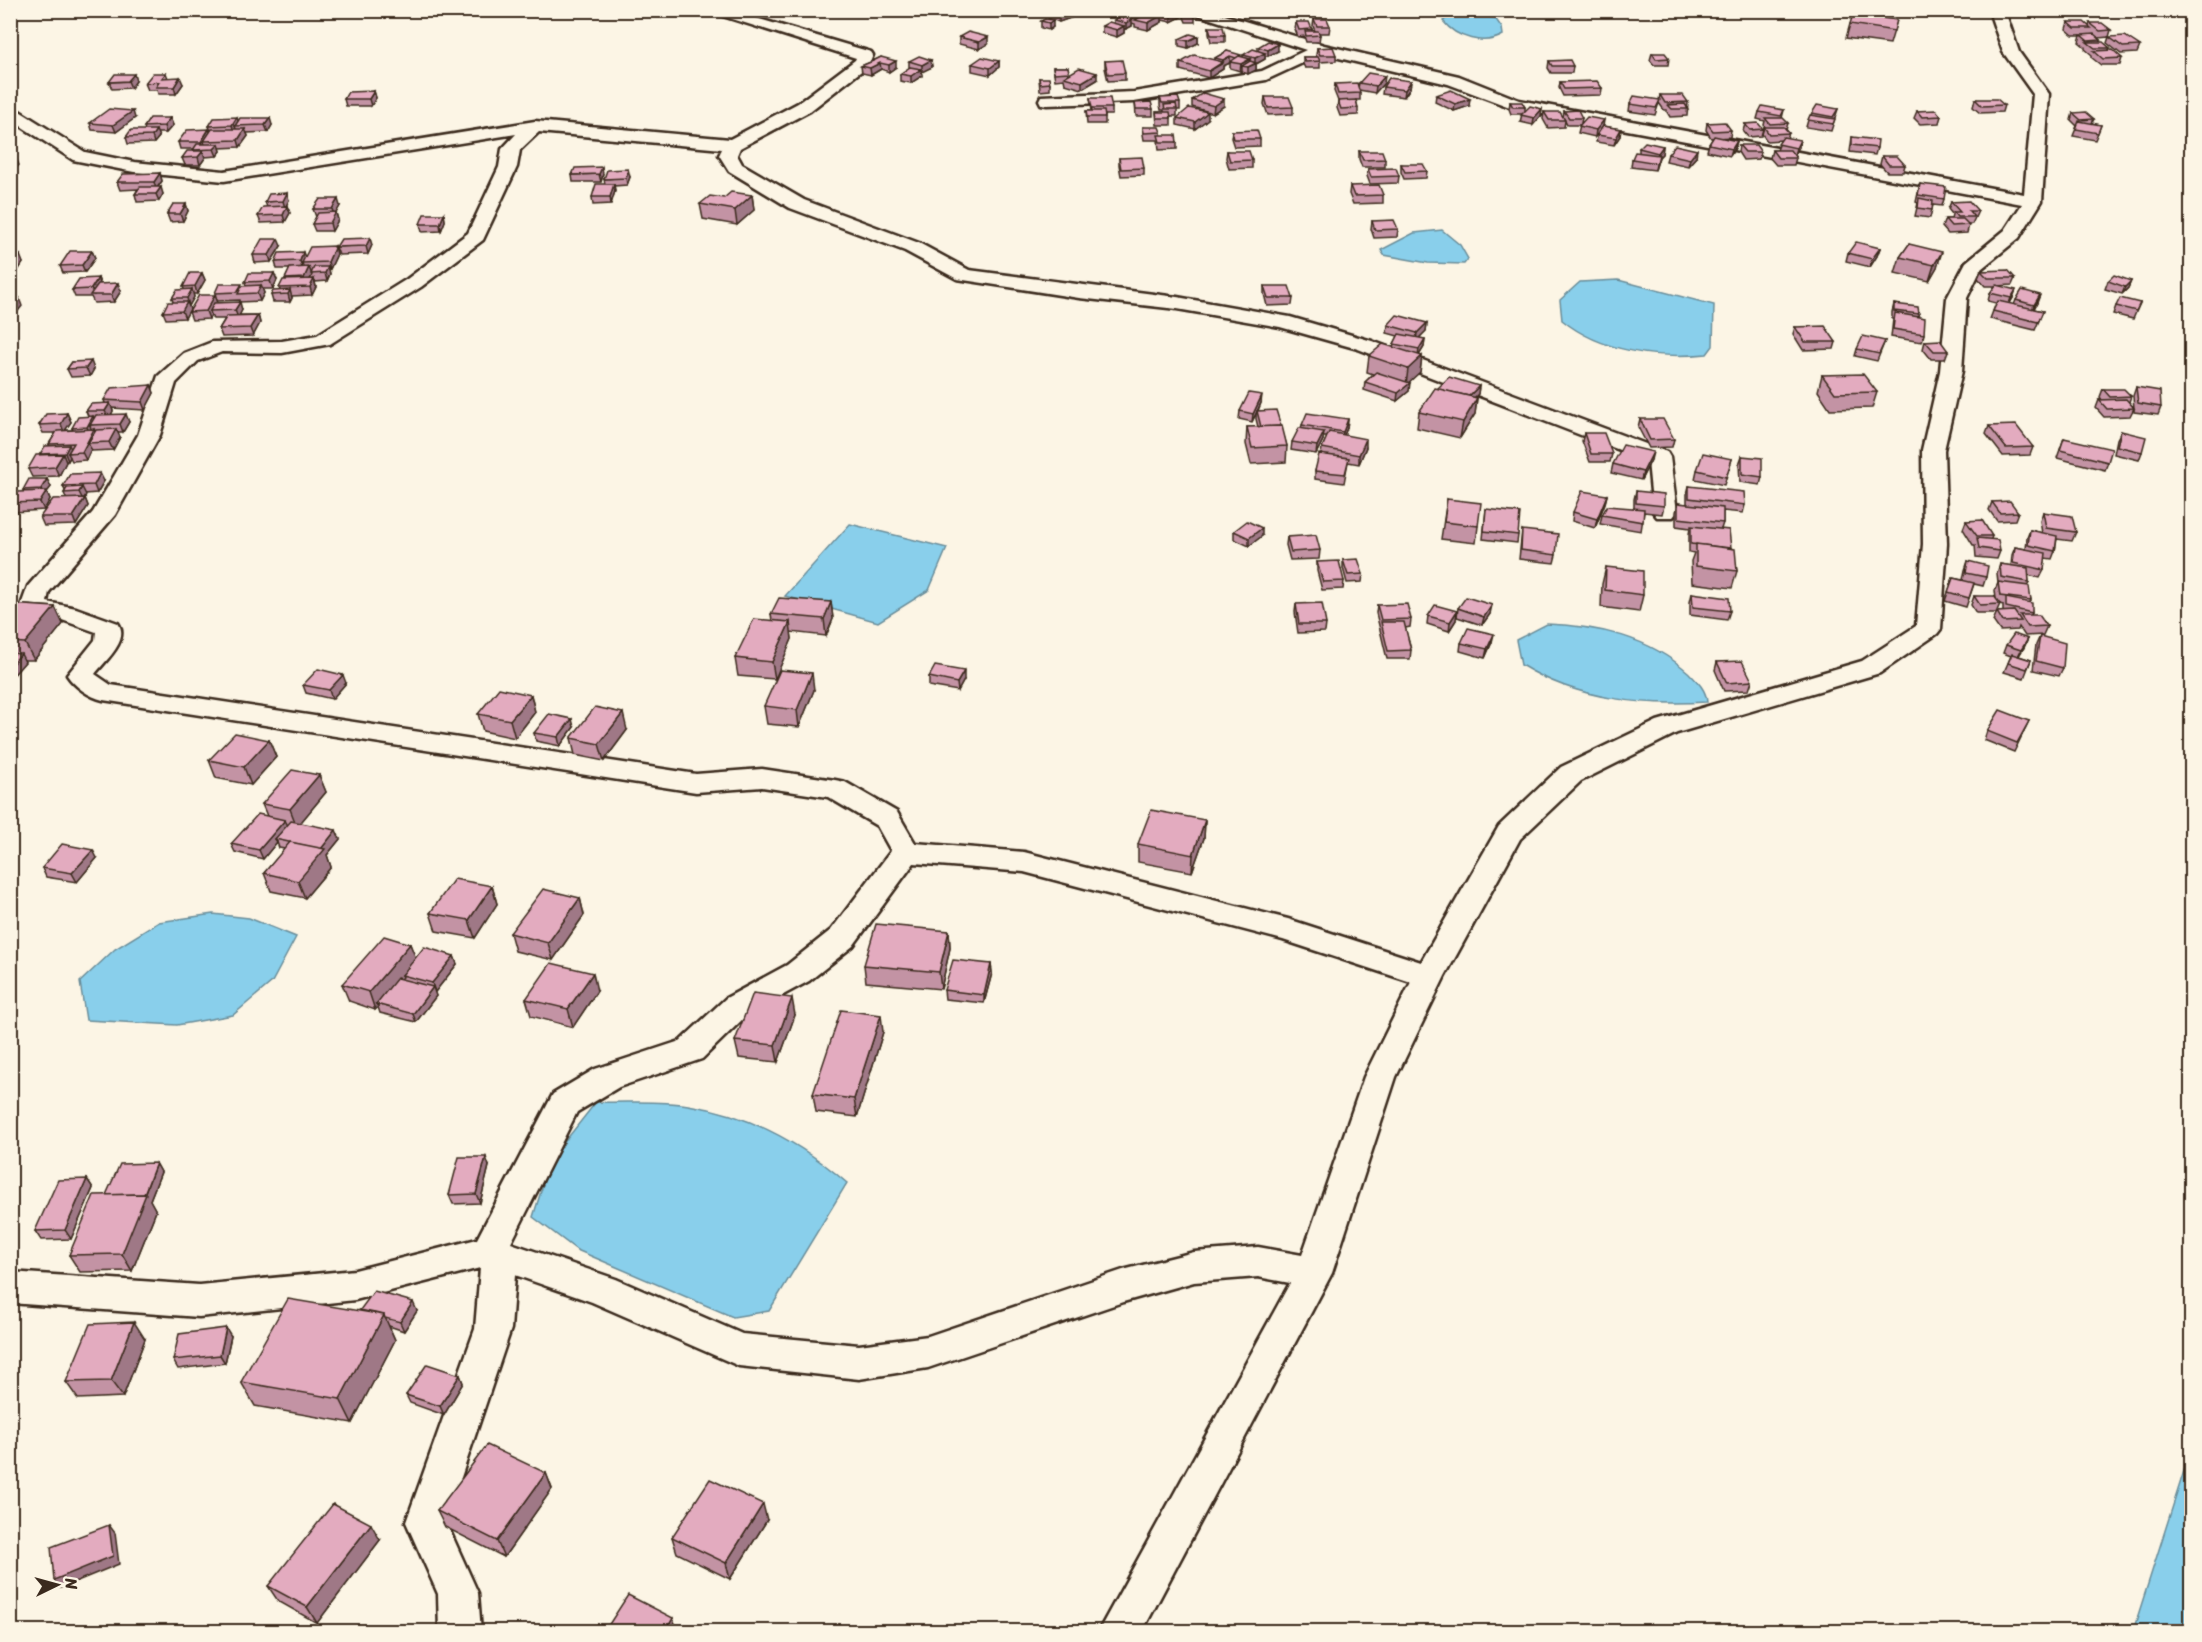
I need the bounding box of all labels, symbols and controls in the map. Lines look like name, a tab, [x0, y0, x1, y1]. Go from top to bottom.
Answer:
north arrow	[27, 1555, 87, 1615]
text: N	[56, 1576, 86, 1591]

